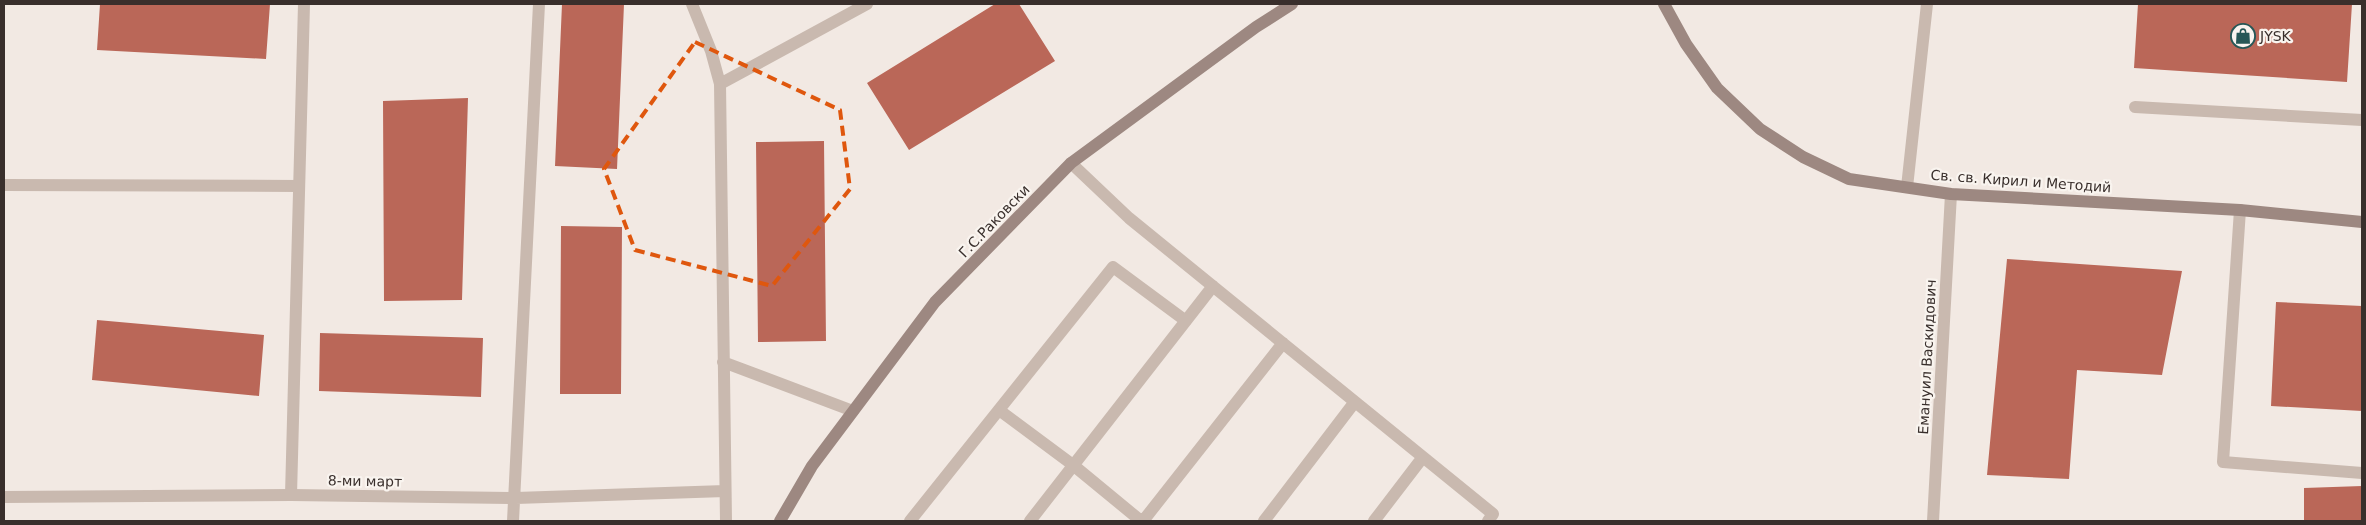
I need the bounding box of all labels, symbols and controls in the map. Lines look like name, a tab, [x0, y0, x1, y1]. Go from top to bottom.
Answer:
shop icon: JYSK	[2230, 23, 2256, 49]
place label: JYSK	[2259, 28, 2292, 44]
street label: Св. св. Кирил и Методий	[1930, 167, 2112, 195]
street label: Г.С.Раковски	[955, 181, 1033, 261]
street label: Емануил Васкидович	[1915, 279, 1939, 435]
street label: 8-ми март	[328, 472, 402, 490]

